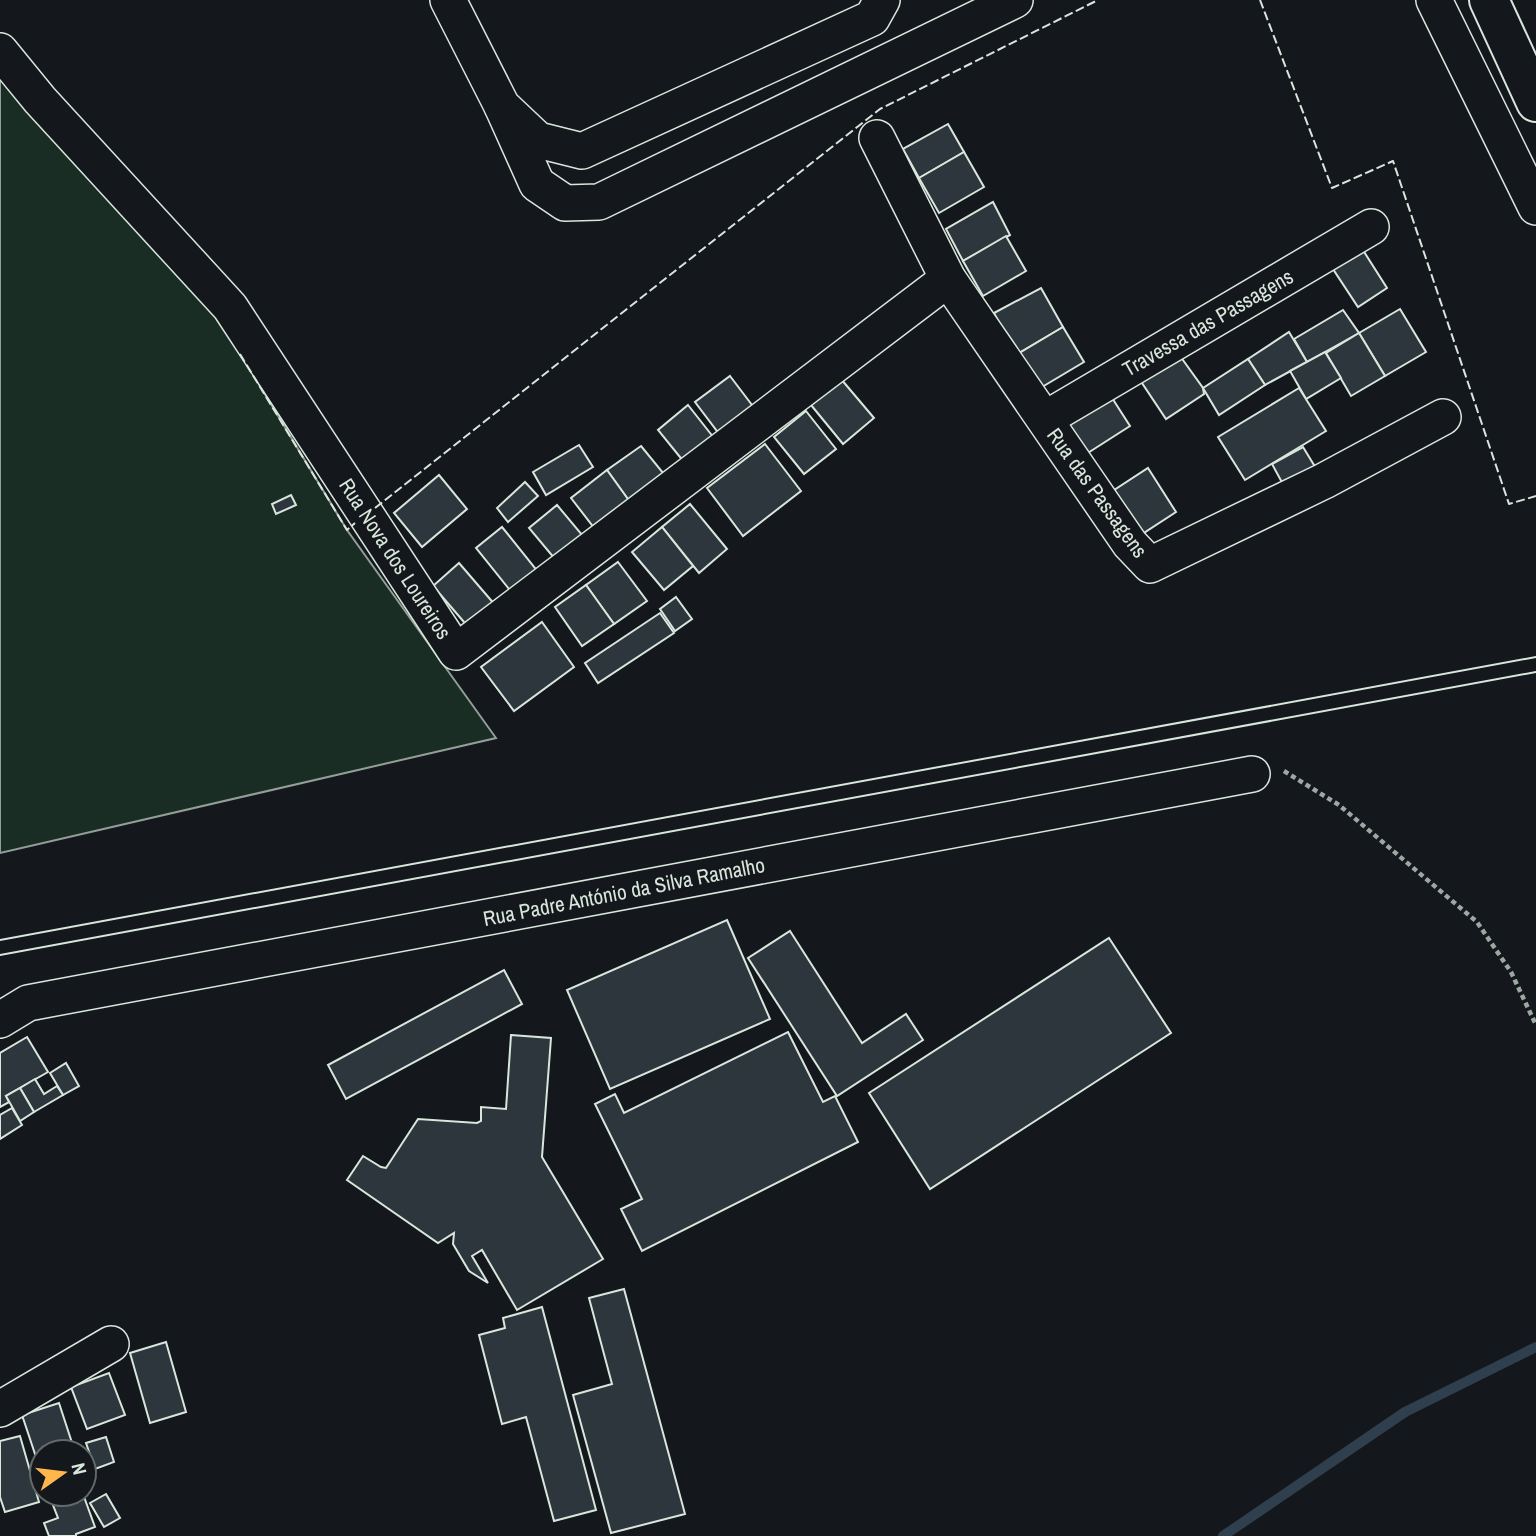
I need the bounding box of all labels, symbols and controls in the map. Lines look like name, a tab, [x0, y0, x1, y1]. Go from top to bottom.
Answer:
street label: Travessa das Passagens	[1117, 262, 1298, 383]
street label: Rua das Passagens	[1040, 422, 1154, 564]
street label: Rua Nova dos Loureiros	[332, 473, 458, 645]
street label: Rua Padre António da Silva Ramalho	[481, 850, 767, 933]
north arrow	[28, 1438, 98, 1508]
text: N	[66, 1460, 93, 1477]

